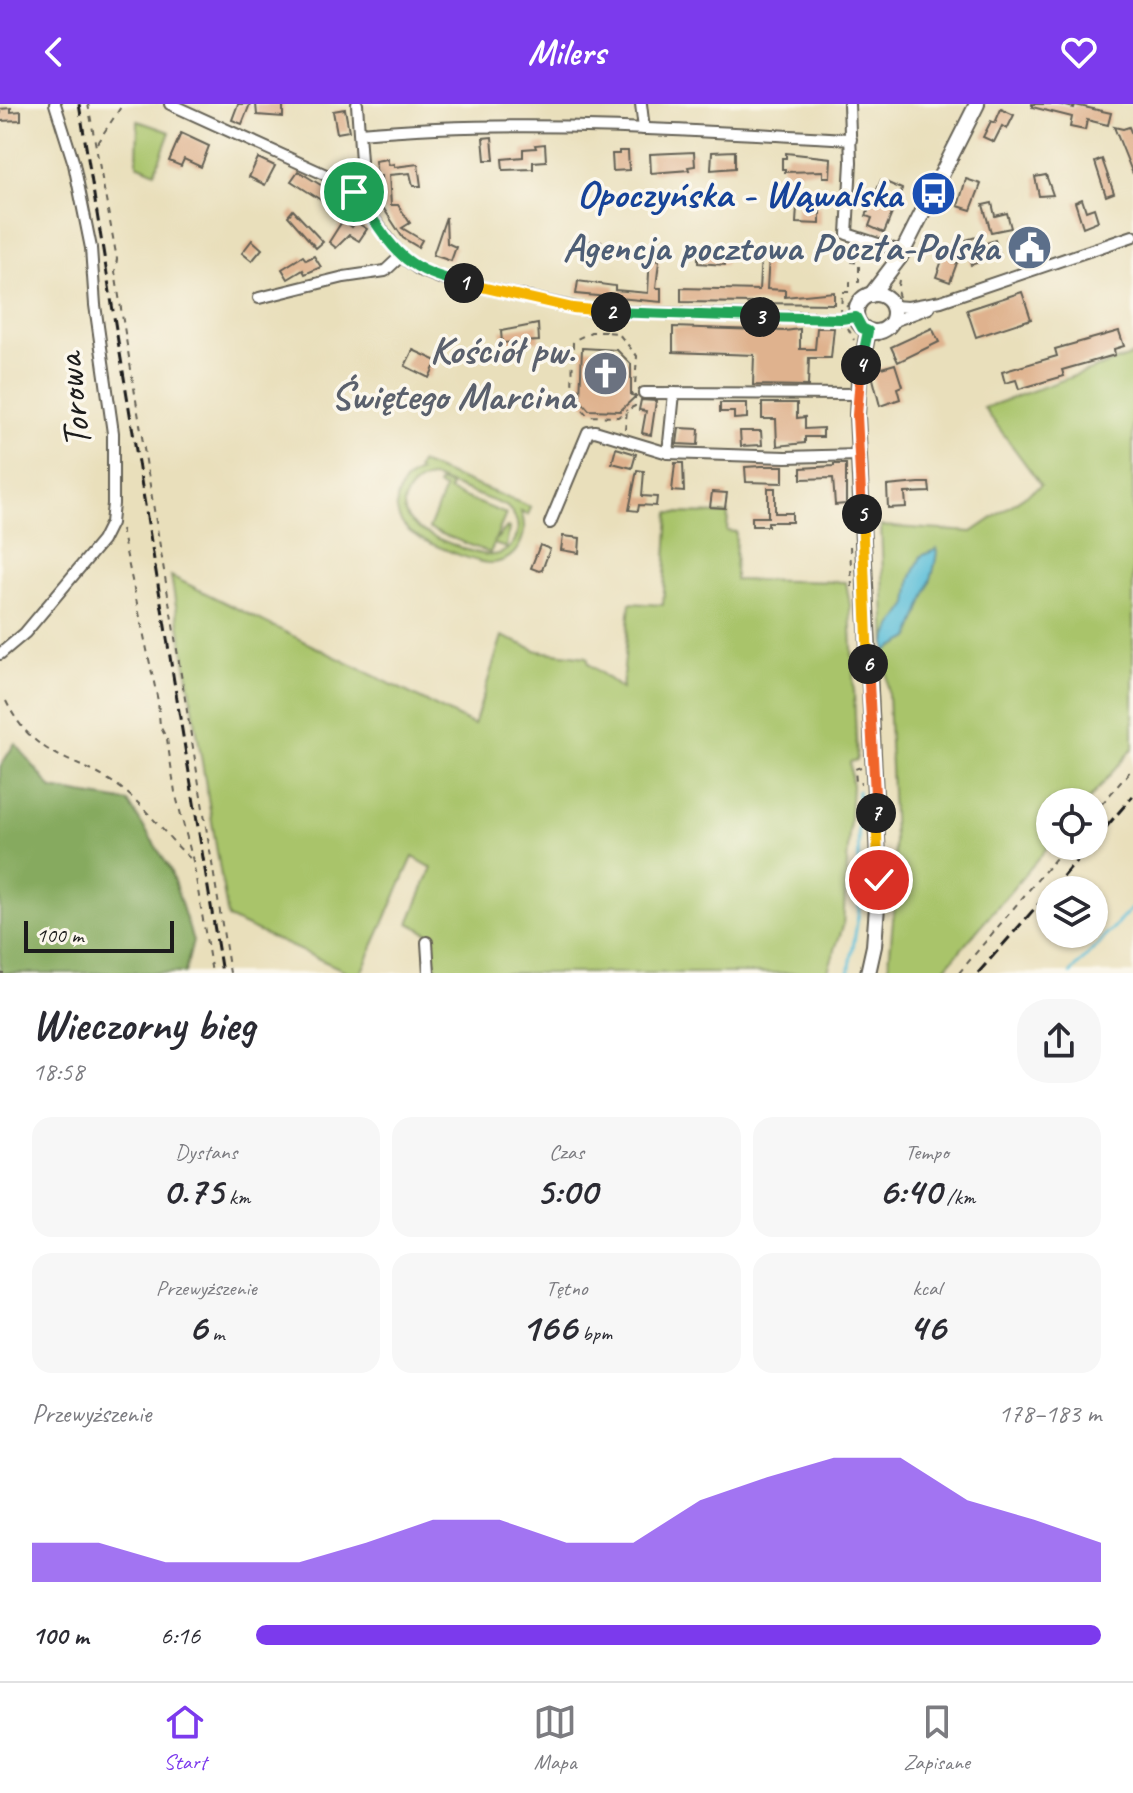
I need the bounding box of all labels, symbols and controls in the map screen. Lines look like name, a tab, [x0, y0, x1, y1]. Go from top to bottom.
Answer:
text: Milers	[528, 29, 605, 75]
icon: back	[32, 30, 76, 74]
icon: heart	[1057, 30, 1101, 74]
pin	[320, 158, 388, 226]
place label: Opoczyńska - Wąwalska	[577, 169, 905, 219]
icon: arrive	[332, 170, 376, 214]
bus stop icon: Opoczyńska - Wąwalska	[909, 170, 957, 218]
place label: Agencja pocztowa Poczta-Polska	[563, 222, 1002, 272]
public building icon: Agencja pocztowa Poczta-Polska	[1006, 223, 1054, 271]
pin: 1	[444, 263, 484, 303]
text: 1	[459, 269, 469, 297]
pin: 2	[591, 292, 631, 332]
pin: 3	[740, 297, 780, 337]
text: 2	[606, 298, 616, 326]
text: 3	[755, 303, 765, 331]
place label: Kościół pw. Świętego Marcina	[331, 325, 578, 421]
pin: 4	[841, 345, 881, 385]
street label: Torowa	[43, 348, 103, 451]
church icon: Kościół pw. Świętego Marcina	[582, 349, 630, 397]
text: 4	[856, 351, 866, 379]
pin: 5	[842, 494, 882, 534]
text: 5	[857, 500, 867, 528]
pin: 6	[848, 644, 888, 684]
text: 6	[863, 650, 873, 678]
map controls	[1036, 788, 1108, 948]
button: locate	[1036, 788, 1108, 860]
pin: 7	[856, 793, 896, 833]
text: 7	[871, 799, 881, 827]
pin	[845, 846, 913, 914]
icon: check	[857, 858, 901, 902]
button: layers	[1036, 876, 1108, 948]
scale bar	[24, 917, 174, 953]
text: 100 m	[36, 921, 83, 949]
text: Wieczorny bieg	[32, 997, 255, 1052]
button: share	[1017, 999, 1101, 1083]
text: 18:58	[32, 1055, 84, 1088]
text: Dystans	[175, 1138, 237, 1166]
text: Czas	[549, 1138, 584, 1166]
text: Tempo	[905, 1138, 949, 1166]
text: 0.75	[162, 1166, 223, 1216]
text: 5:00	[536, 1166, 597, 1216]
text: 6:40	[878, 1166, 941, 1216]
text: km	[223, 1183, 250, 1211]
text: /km	[941, 1183, 975, 1211]
text: Przewyższenie	[156, 1274, 257, 1302]
text: Tętno	[545, 1274, 588, 1302]
text: kcal	[912, 1274, 941, 1302]
text: 6	[188, 1302, 207, 1352]
text: 166	[521, 1302, 577, 1352]
text: 46	[908, 1302, 945, 1352]
text: m	[207, 1319, 224, 1347]
text: bpm	[577, 1319, 612, 1347]
text: Przewyższenie	[32, 1397, 151, 1430]
text: 178–183 m	[998, 1397, 1101, 1430]
text: 100 m	[32, 1619, 88, 1652]
text: 6:16	[160, 1619, 200, 1652]
tab: Start	[163, 1700, 207, 1776]
tab: Mapa	[533, 1700, 577, 1776]
tab: Zapisane	[903, 1700, 970, 1776]

